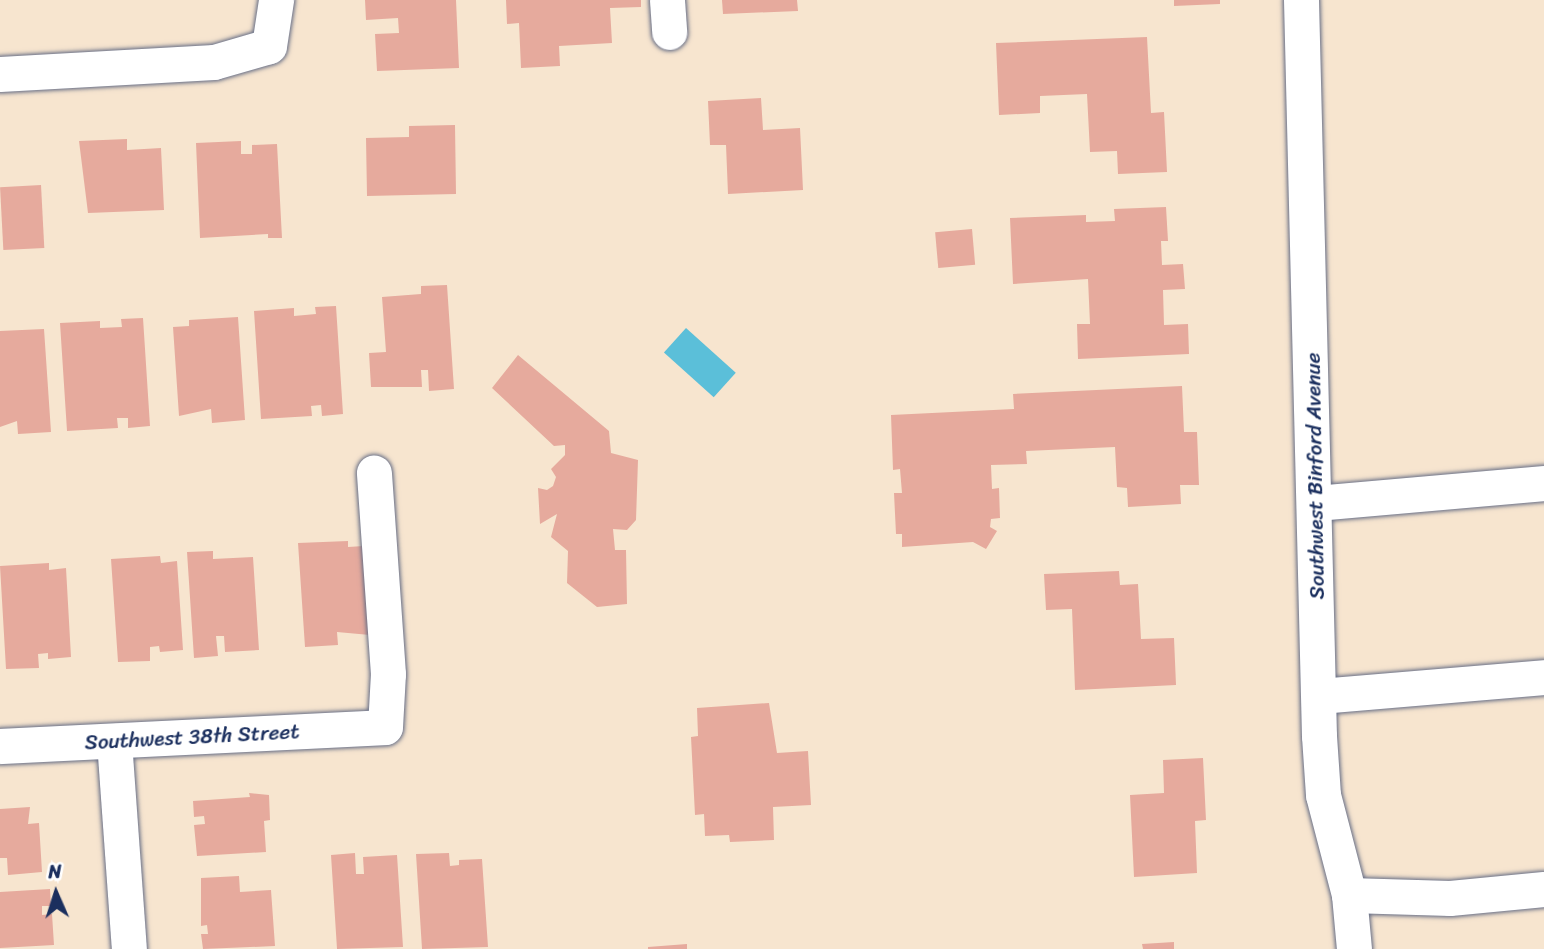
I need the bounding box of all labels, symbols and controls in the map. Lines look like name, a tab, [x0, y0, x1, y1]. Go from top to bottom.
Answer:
street label: Southwest Binford Avenue	[1300, 353, 1330, 599]
street label: Southwest 38th Street	[84, 719, 300, 755]
text: N	[47, 855, 62, 888]
north arrow	[21, 858, 91, 928]

